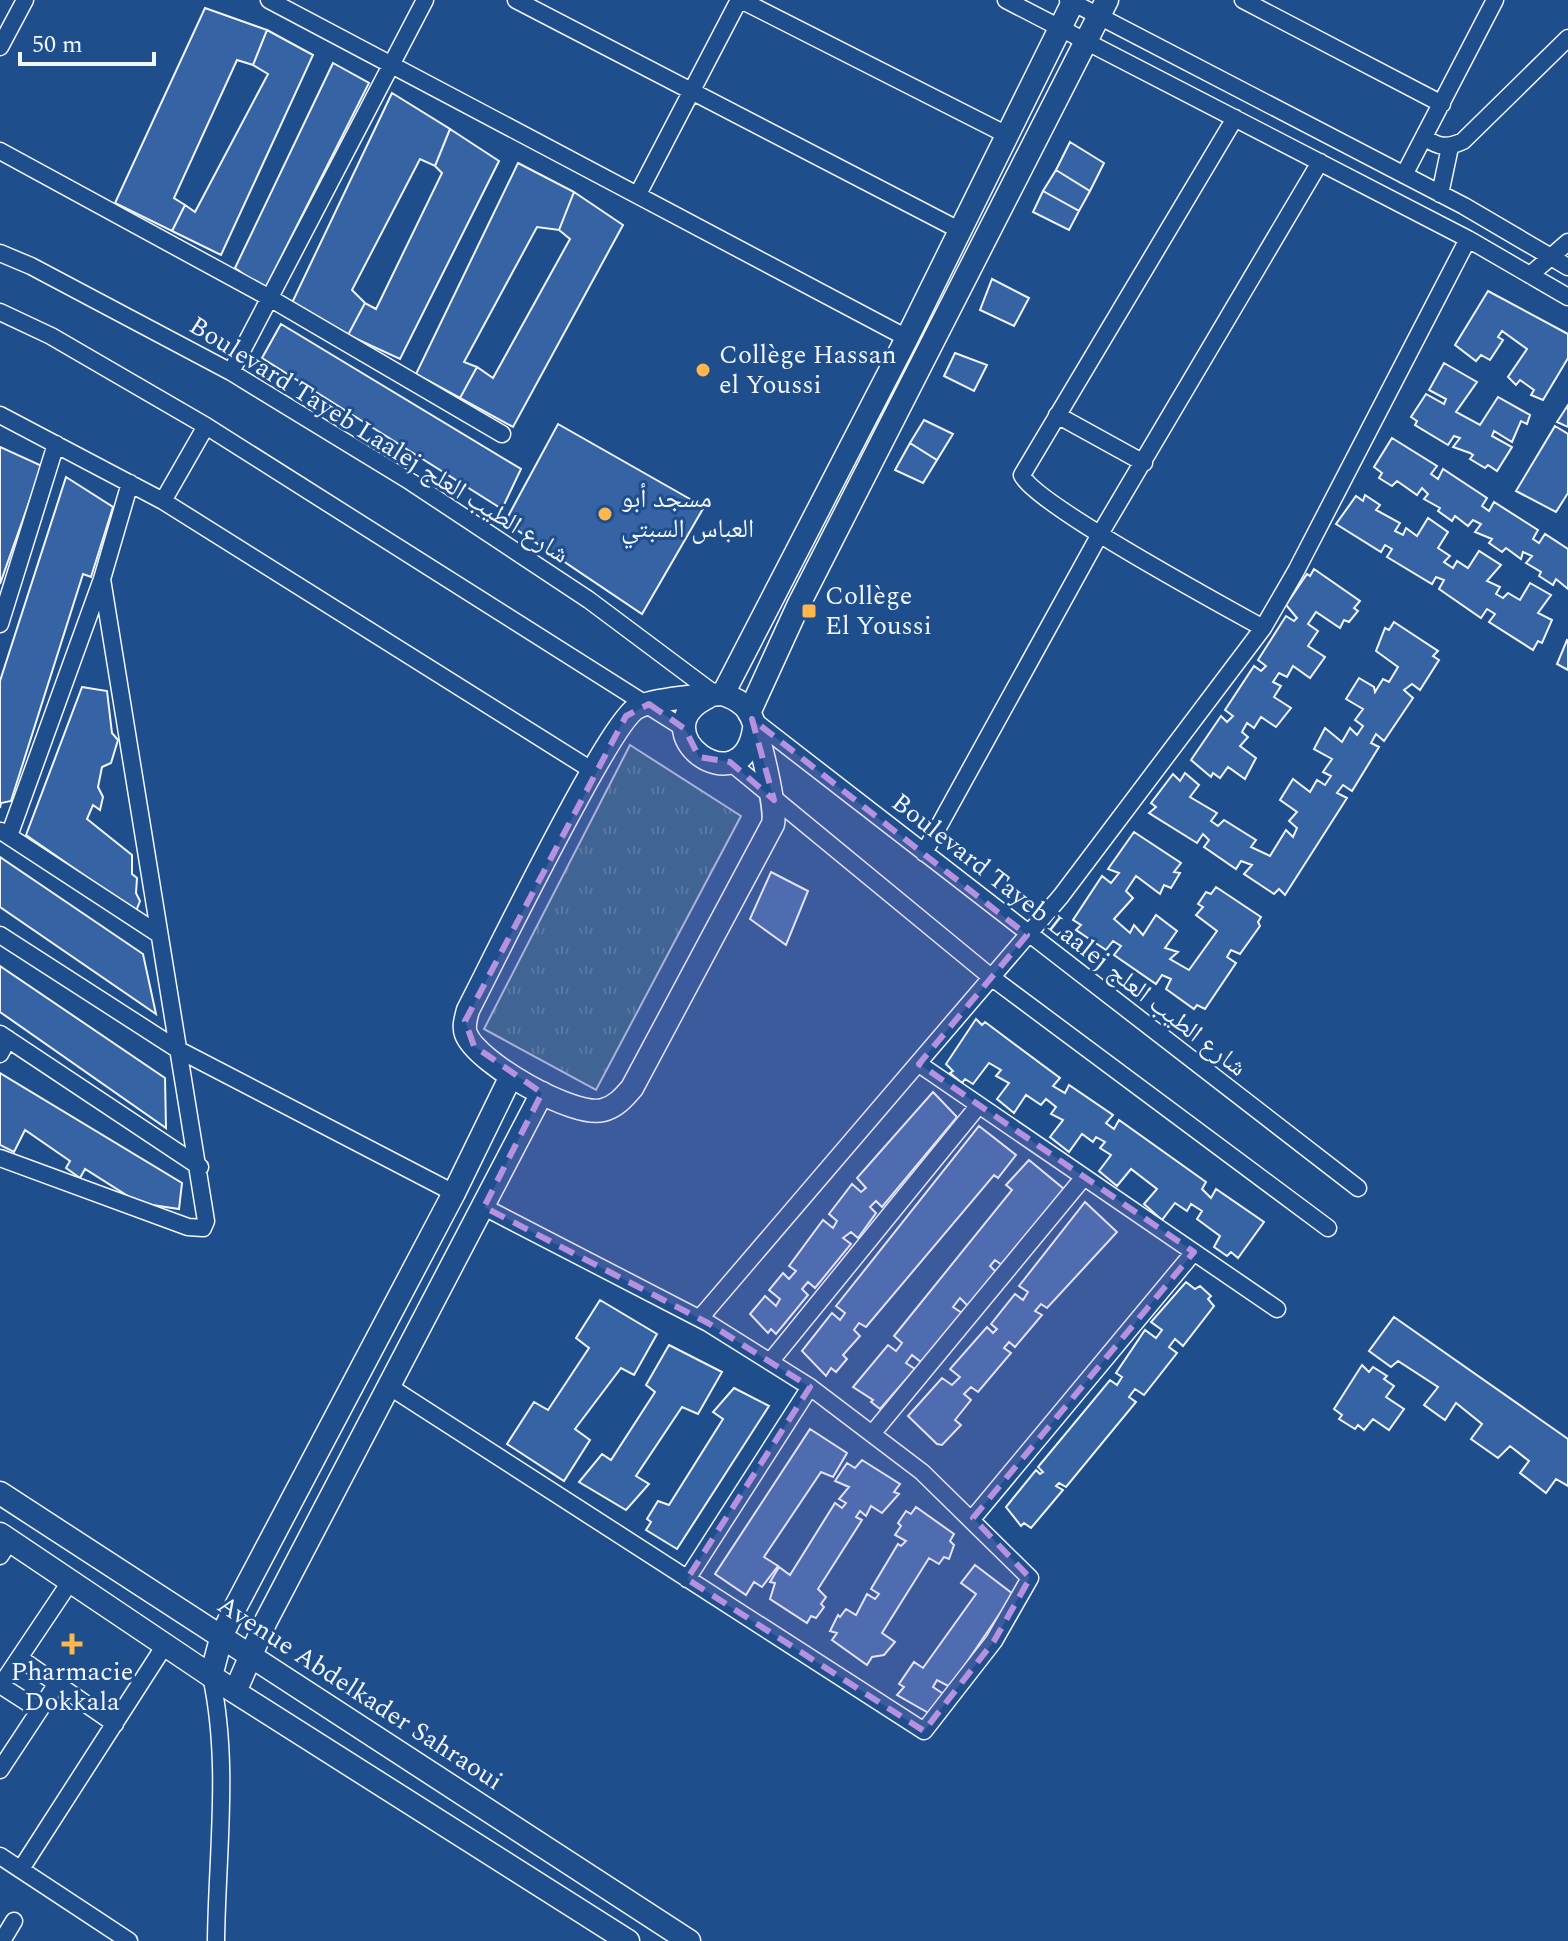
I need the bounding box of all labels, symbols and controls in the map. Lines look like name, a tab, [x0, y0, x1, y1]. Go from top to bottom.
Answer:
scale bar	[20, 16, 154, 66]
text: 50 m	[32, 27, 83, 63]
street label: Boulevard Tayeb Laalej شارع الطيب العلج	[181, 306, 577, 574]
place label: Collège Hassan el Youssi	[719, 335, 897, 405]
marker: Collège Hassan el Youssi	[694, 361, 712, 379]
place label: مسجد أبو العباس السبتي	[621, 479, 754, 549]
marker: مسجد أبو العباس السبتي	[596, 505, 614, 523]
place label: Collège El Youssi	[825, 576, 932, 646]
marker: Collège El Youssi	[800, 602, 818, 620]
street label: Boulevard Tayeb Laalej شارع الطيب العلج	[883, 783, 1255, 1087]
street label: Avenue Abdelkader Sahraoui	[209, 1585, 511, 1801]
marker: Pharmacie Dokkala	[63, 1635, 81, 1653]
place label: Pharmacie Dokkala	[11, 1652, 133, 1722]

